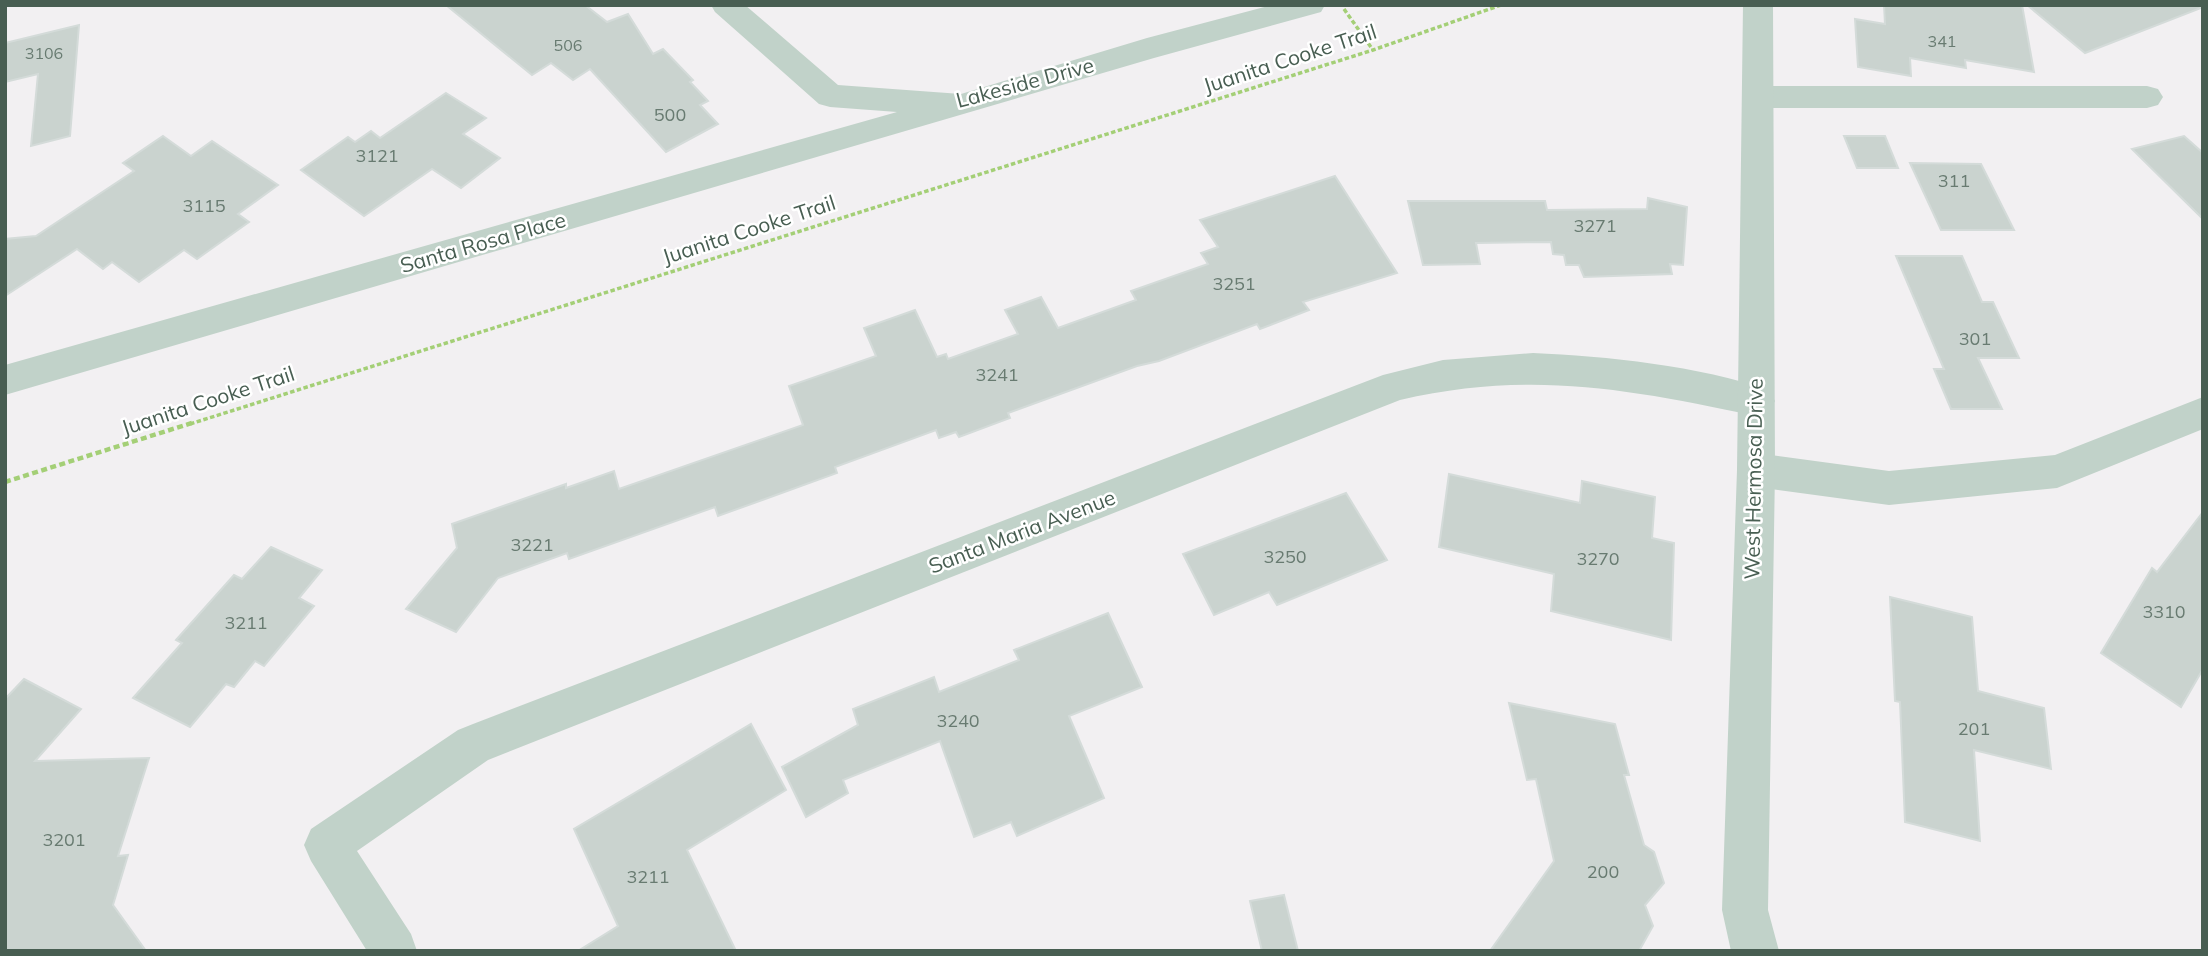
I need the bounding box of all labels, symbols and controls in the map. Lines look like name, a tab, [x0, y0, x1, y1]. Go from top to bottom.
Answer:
street label: Juanita Cooke Trail	[1200, 18, 1380, 98]
house number: 341	[1928, 31, 1956, 51]
house number: 506	[554, 35, 582, 55]
house number: 3106	[25, 43, 63, 63]
street label: Lakeside Drive	[953, 51, 1097, 113]
house number: 500	[654, 103, 686, 126]
house number: 3121	[355, 144, 399, 167]
house number: 311	[1938, 169, 1970, 192]
street label: Juanita Cooke Trail	[659, 189, 839, 269]
house number: 3115	[182, 194, 226, 217]
street label: Santa Rosa Place	[397, 206, 569, 278]
house number: 3271	[1573, 214, 1617, 237]
house number: 3251	[1212, 272, 1256, 295]
house number: 301	[1959, 327, 1991, 350]
street label: Juanita Cooke Trail	[118, 360, 298, 440]
house number: 3241	[975, 363, 1019, 386]
street label: West Hermosa Drive	[1738, 378, 1768, 580]
street label: Santa Maria Avenue	[925, 483, 1119, 579]
house number: 3221	[510, 533, 554, 556]
house number: 3250	[1263, 545, 1307, 568]
house number: 3270	[1576, 547, 1620, 570]
house number: 3310	[2142, 600, 2186, 623]
house number: 3211	[224, 611, 268, 634]
house number: 3240	[936, 709, 980, 732]
house number: 201	[1958, 717, 1990, 740]
house number: 3201	[42, 828, 86, 851]
house number: 200	[1587, 860, 1619, 883]
house number: 3211	[626, 865, 670, 888]

